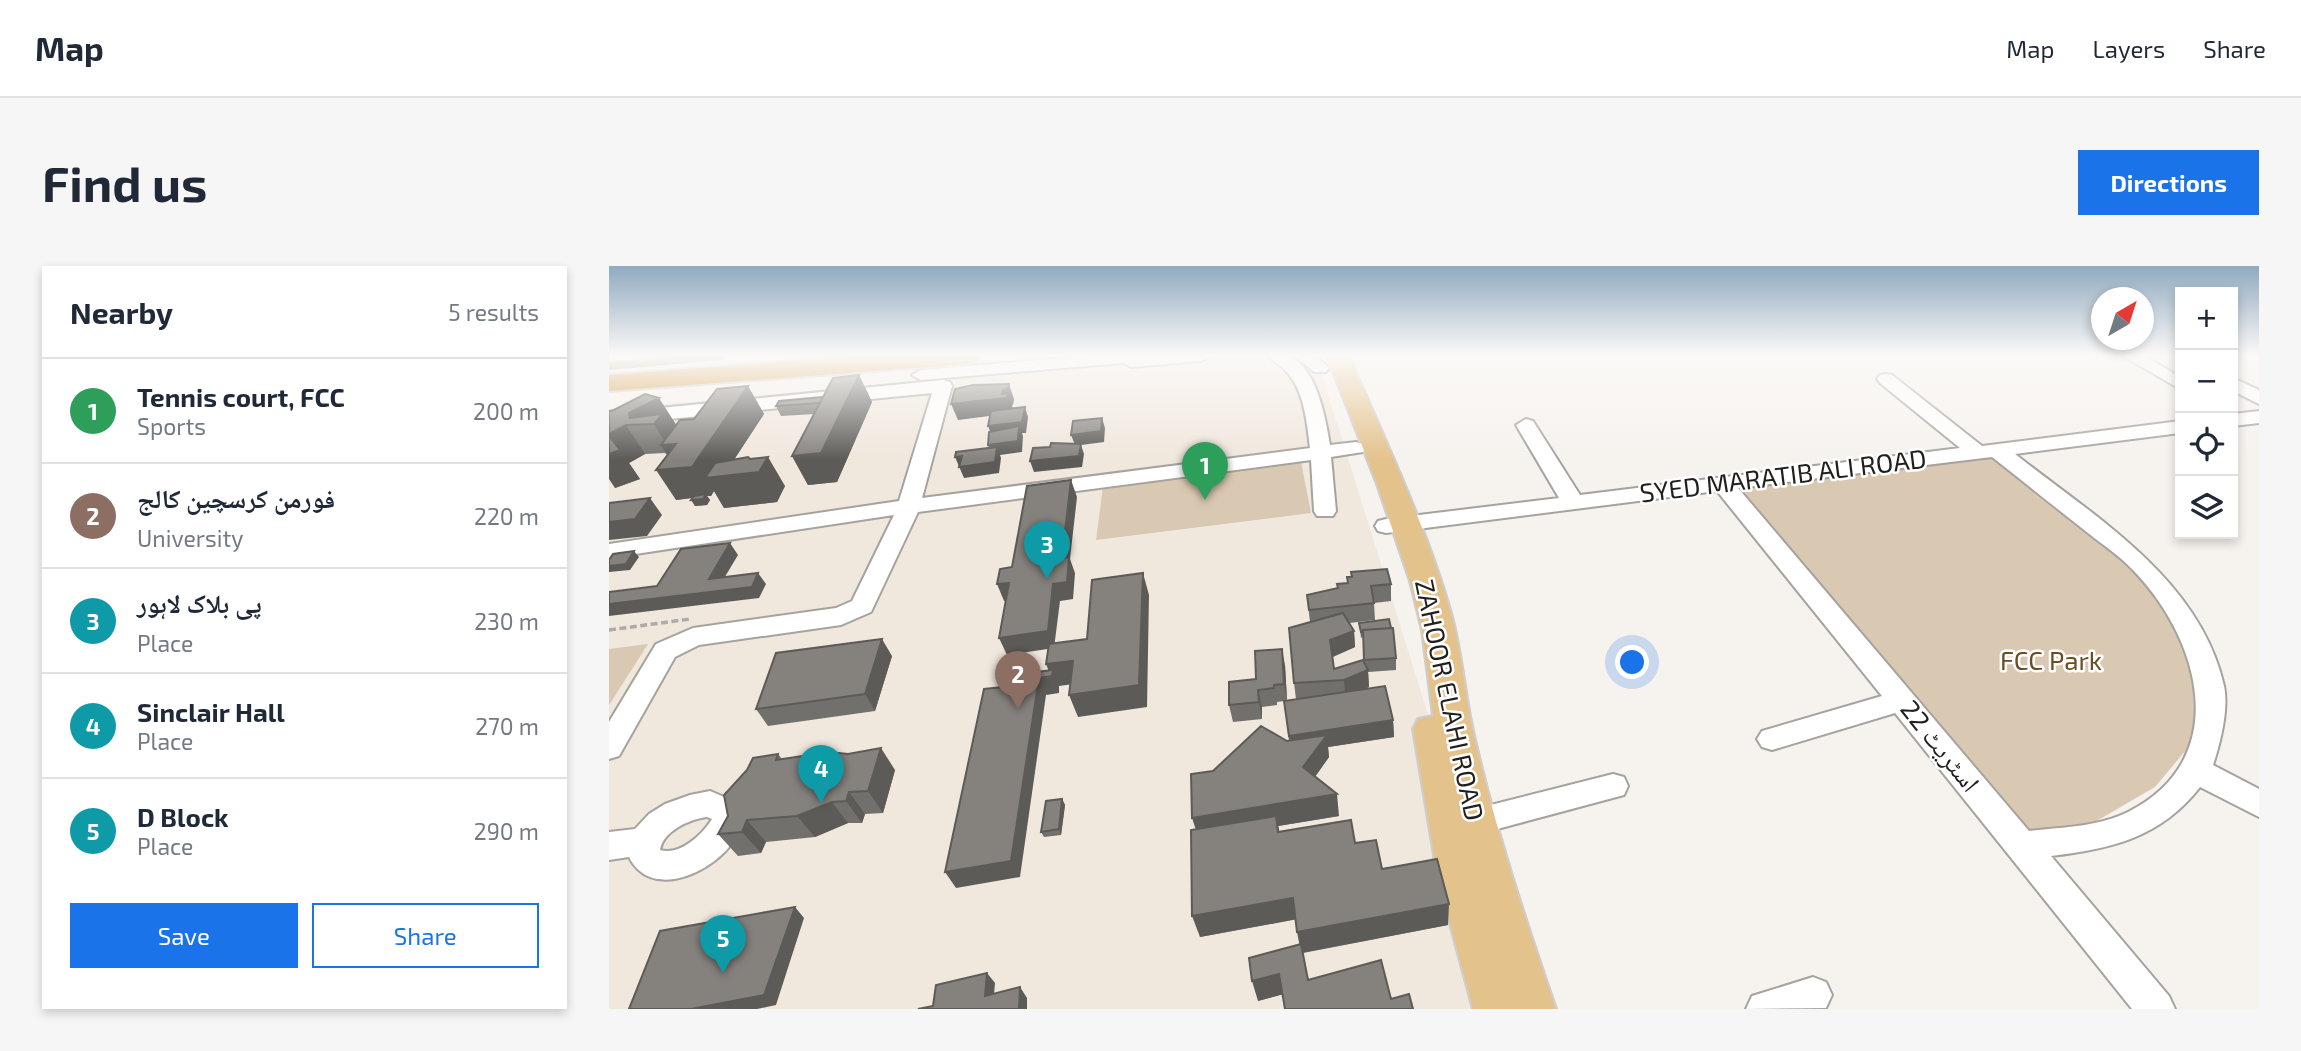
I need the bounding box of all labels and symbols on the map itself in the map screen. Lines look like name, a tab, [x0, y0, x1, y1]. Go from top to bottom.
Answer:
north arrow	[2091, 287, 2154, 350]
pin: 1	[1182, 442, 1228, 500]
street label: SYED MARATIB ALI ROAD	[1638, 442, 1928, 507]
pin: 3	[1024, 521, 1070, 579]
street label: ZAHOOR ELAHI ROAD	[1410, 576, 1491, 823]
park label: FCC Park	[2000, 644, 2102, 675]
your location	[1615, 645, 1649, 679]
pin: 2	[995, 651, 1041, 709]
street label: اسٹریٹ 22	[1894, 693, 1987, 798]
pin: 4	[798, 745, 844, 803]
pin: 5	[700, 915, 746, 973]

